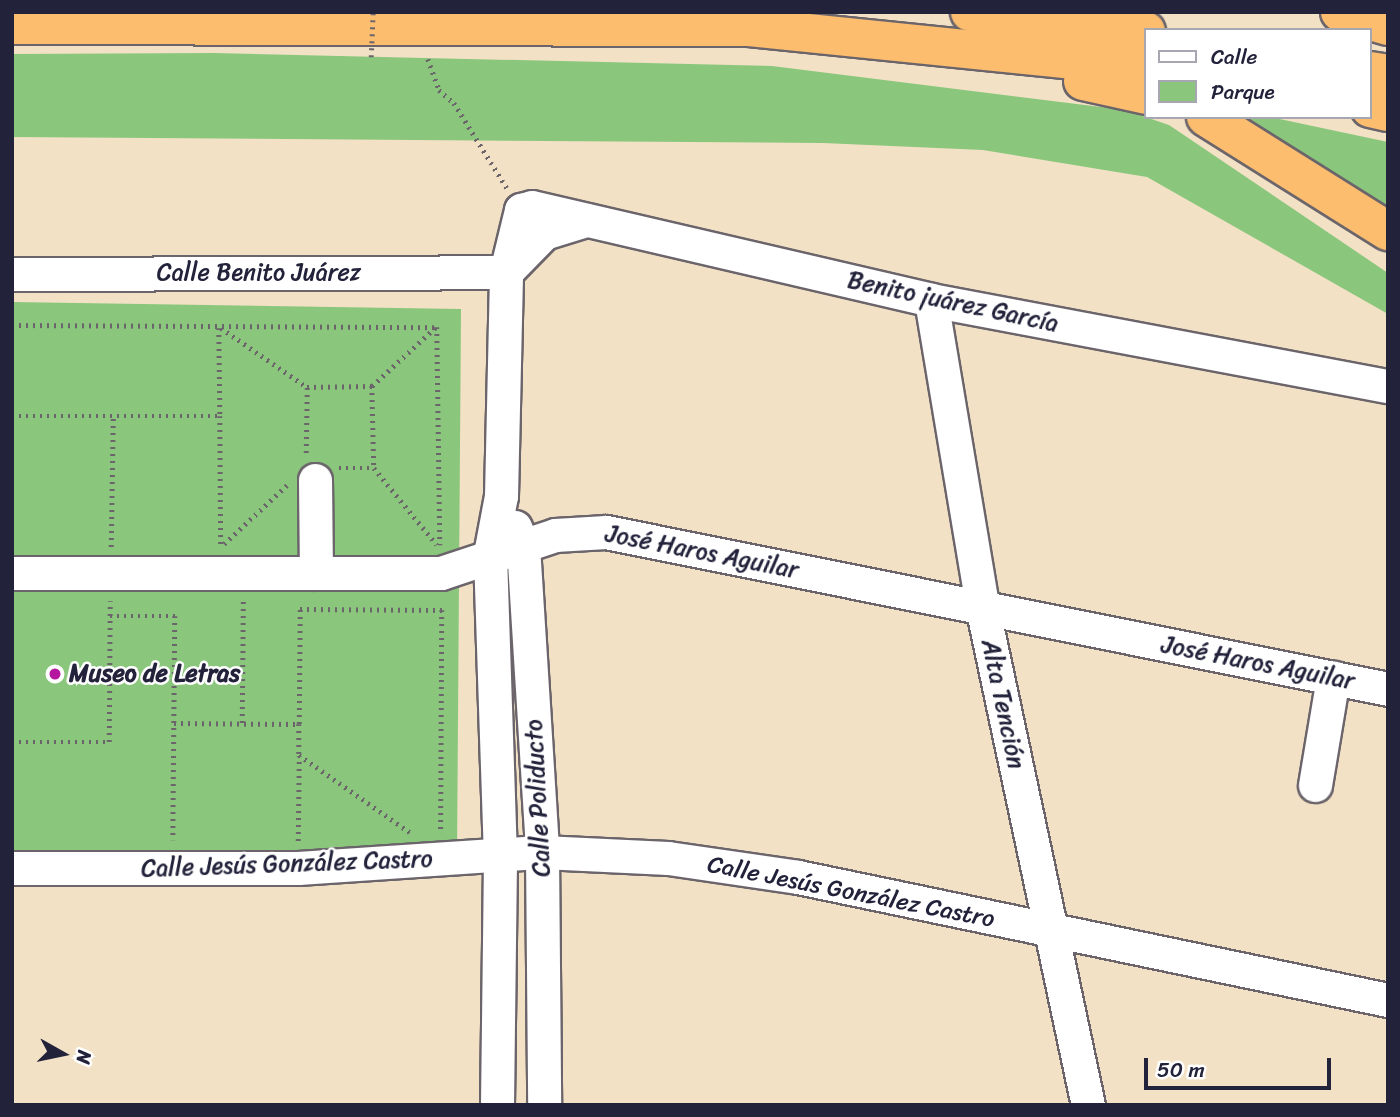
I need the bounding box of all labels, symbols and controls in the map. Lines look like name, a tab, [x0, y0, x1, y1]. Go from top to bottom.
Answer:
legend	[1144, 28, 1372, 119]
text: Calle	[1211, 38, 1257, 76]
text: Parque	[1211, 73, 1275, 111]
street label: Calle Benito Juárez	[157, 259, 361, 287]
street label: Benito juárez García	[845, 265, 1061, 339]
street label: José Haros Aguilar	[602, 519, 802, 585]
street label: José Haros Aguilar	[1158, 630, 1358, 696]
street label: Alta Tención	[975, 637, 1031, 771]
place label: Museo de Letras	[69, 660, 240, 688]
marker: Museo de Letras	[47, 666, 63, 682]
street label: Calle Poliducto	[519, 718, 557, 878]
street label: Calle Jesús González Castro	[139, 844, 435, 884]
street label: Calle Jesús González Castro	[703, 850, 999, 934]
north arrow	[28, 1019, 98, 1089]
scale bar	[1148, 1044, 1335, 1088]
text: N	[67, 1048, 102, 1066]
text: 50 m	[1157, 1051, 1205, 1089]

